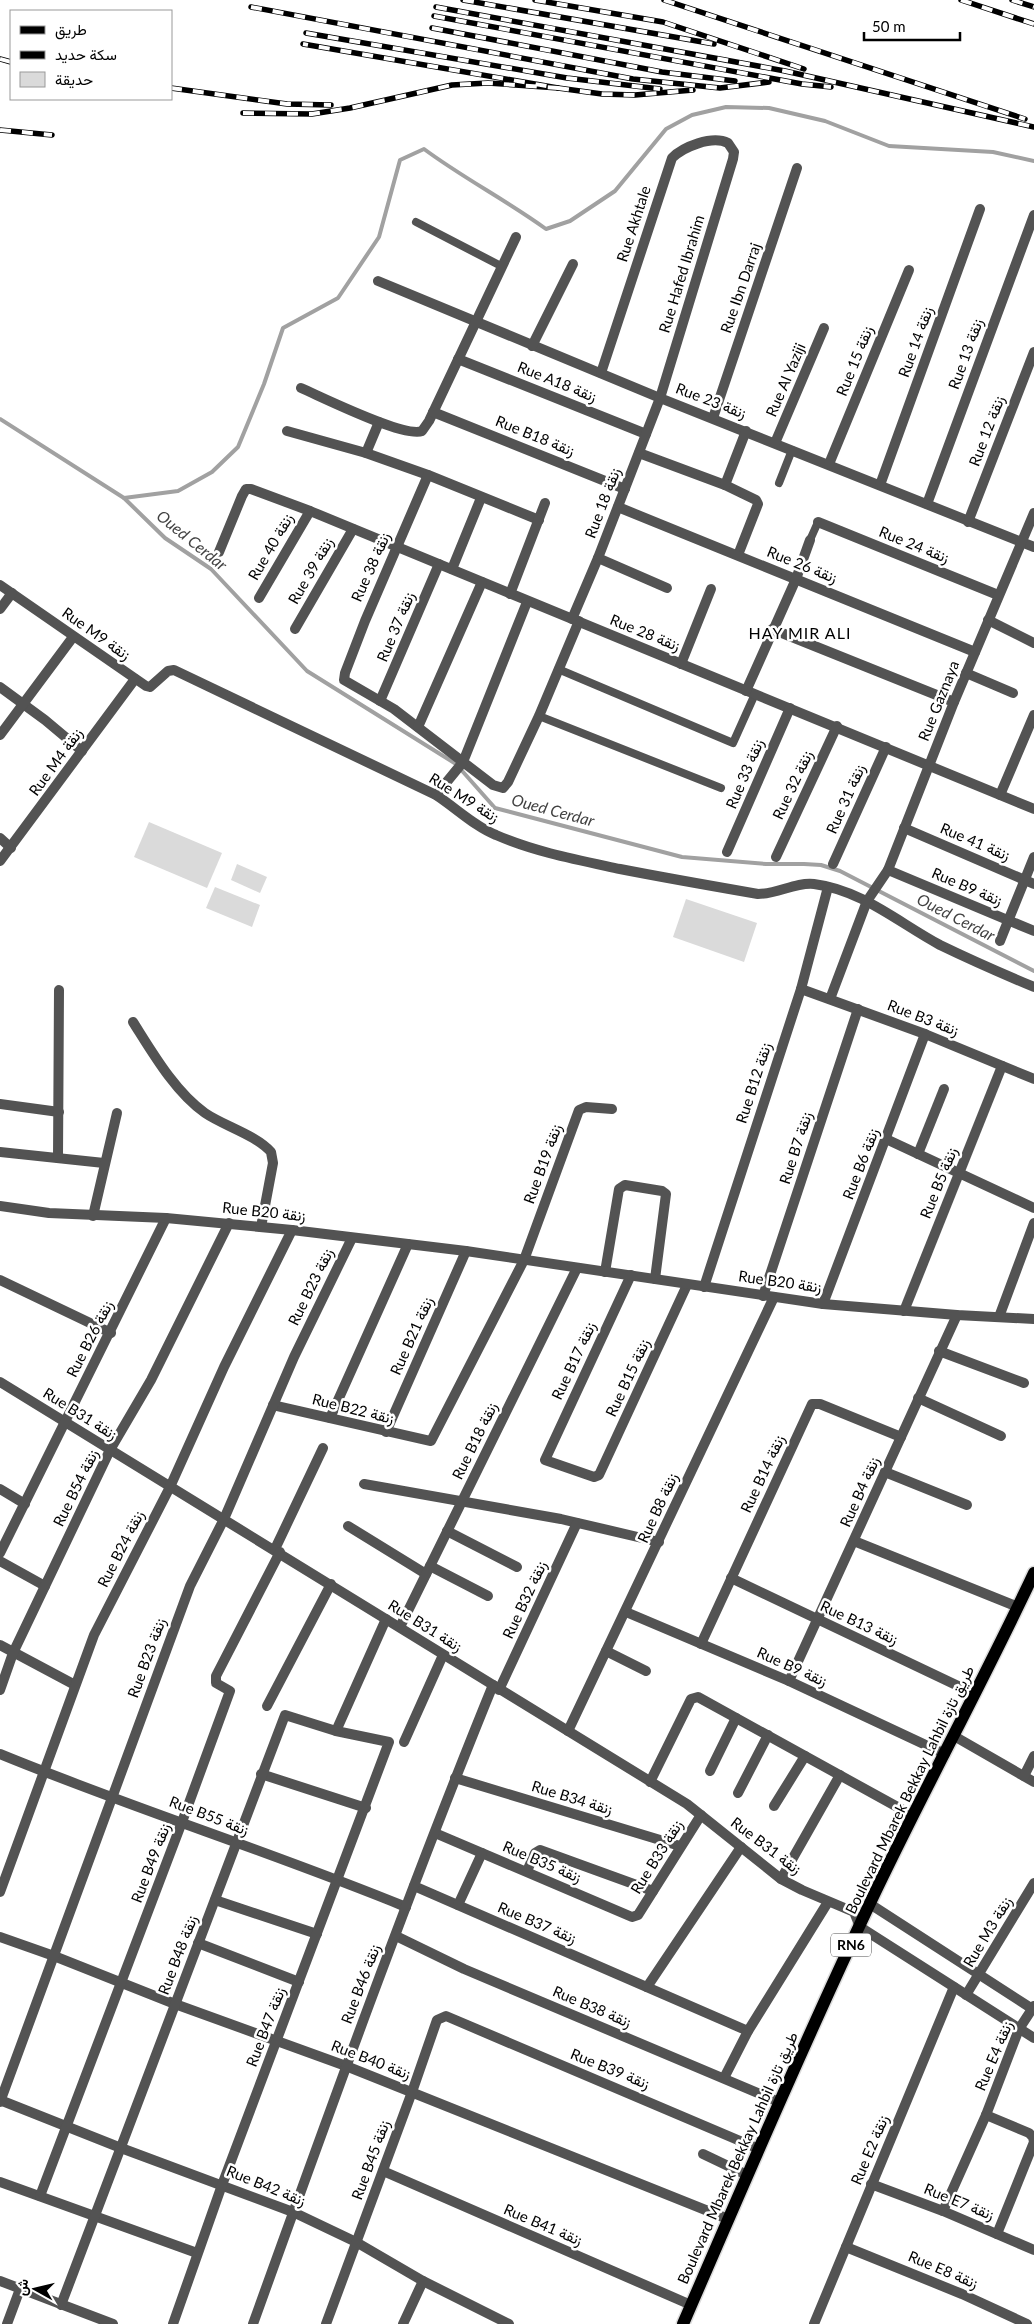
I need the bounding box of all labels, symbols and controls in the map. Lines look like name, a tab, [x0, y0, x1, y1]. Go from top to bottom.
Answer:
legend	[10, 10, 172, 100]
scale bar	[864, 10, 960, 42]
text: 50 m	[872, 17, 906, 35]
text: طريق	[55, 20, 87, 40]
text: سكة حديد	[55, 45, 117, 64]
text: حديقة	[55, 70, 93, 89]
street label: Rue Akhtale	[612, 183, 654, 264]
street label: Rue Hafed Ibrahim	[655, 212, 708, 335]
street label: Rue Ibn Darraj	[716, 240, 764, 335]
street label: Rue 14 زنقة	[894, 304, 937, 380]
street label: Rue 13 زنقة	[944, 316, 987, 392]
street label: Rue 15 زنقة	[832, 323, 877, 399]
street label: Rue Al Yaziji	[761, 340, 809, 419]
street label: Rue A18 زنقة	[515, 357, 600, 406]
street label: Rue 23 زنقة	[673, 378, 749, 423]
street label: Rue 12 زنقة	[964, 393, 1009, 469]
street label: Rue B18 زنقة	[493, 411, 578, 460]
street label: Rue 18 زنقة	[580, 465, 625, 541]
water label: Oued Cerdar	[153, 506, 232, 574]
street label: Rue 40 زنقة	[244, 510, 297, 584]
street label: Rue 24 زنقة	[876, 522, 952, 567]
street label: Rue 38 زنقة	[347, 529, 394, 605]
street label: Rue 39 زنقة	[284, 534, 337, 608]
street label: Rue 26 زنقة	[764, 542, 840, 587]
street label: Rue 37 زنقة	[372, 589, 419, 665]
street label: Rue M9 زنقة	[58, 603, 134, 664]
street label: Rue 28 زنقة	[607, 610, 683, 655]
district label: HAY MIR ALI	[749, 623, 851, 642]
street label: Rue Gaznaya	[914, 658, 962, 743]
street label: Rue M4 زنقة	[25, 724, 87, 799]
street label: Rue 33 زنقة	[721, 736, 768, 812]
street label: Rue 32 زنقة	[768, 747, 817, 822]
street label: Rue 31 زنقة	[822, 761, 869, 837]
street label: Rue M9 زنقة	[426, 769, 503, 827]
water label: Oued Cerdar	[510, 789, 597, 830]
street label: Rue 41 زنقة	[937, 818, 1013, 865]
street label: Rue B9 زنقة	[929, 863, 1005, 910]
water label: Oued Cerdar	[914, 889, 999, 945]
street label: Rue B3 زنقة	[885, 995, 962, 1040]
street label: Rue B12 زنقة	[732, 1040, 776, 1126]
street label: Rue B7 زنقة	[775, 1109, 816, 1186]
street label: Rue B19 زنقة	[519, 1121, 566, 1206]
street label: Rue B6 زنقة	[838, 1125, 883, 1202]
street label: Rue B5 زنقة	[916, 1144, 961, 1221]
street label: Rue B20 زنقة	[221, 1198, 307, 1225]
street label: Rue B23 زنقة	[284, 1245, 337, 1329]
street label: Rue B20 زنقة	[737, 1266, 823, 1297]
street label: Rue B21 زنقة	[386, 1294, 437, 1378]
street label: Rue B26 زنقة	[62, 1297, 117, 1380]
street label: Rue B17 زنقة	[547, 1319, 600, 1403]
street label: Rue B15 زنقة	[601, 1336, 654, 1420]
street label: Rue B31 زنقة	[40, 1383, 121, 1444]
street label: Rue B22 زنقة	[310, 1389, 396, 1428]
street label: Rue B18 زنقة	[448, 1399, 501, 1483]
street label: Rue B14 زنقة	[736, 1432, 789, 1516]
street label: Rue B54 زنقة	[49, 1446, 102, 1530]
street label: Rue B4 زنقة	[836, 1454, 883, 1530]
street label: Rue B8 زنقة	[633, 1470, 682, 1546]
street label: Rue B24 زنقة	[93, 1507, 148, 1590]
street label: Rue B32 زنقة	[498, 1558, 551, 1642]
street label: Rue B31 زنقة	[385, 1595, 466, 1656]
street label: Rue B13 زنقة	[817, 1596, 901, 1649]
street label: Rue B23 زنقة	[123, 1615, 170, 1700]
street label: Rue B9 زنقة	[754, 1643, 830, 1690]
street label: Boulevard Mbarek Bekkay Lahbil طريق تازة	[841, 1662, 979, 1918]
street label: Rue B34 زنقة	[529, 1776, 615, 1819]
street label: Rue B55 زنقة	[167, 1792, 252, 1839]
street label: Rue B31 زنقة	[727, 1813, 805, 1878]
street label: Rue B33 زنقة	[626, 1816, 687, 1897]
street label: Rue B49 زنقة	[127, 1820, 174, 1905]
street label: Rue B35 زنقة	[500, 1836, 584, 1887]
street label: Rue M3 زنقة	[959, 1893, 1016, 1971]
street label: Rue B37 زنقة	[495, 1897, 579, 1948]
street label: Rue B48 زنقة	[154, 1912, 201, 1997]
road number: RN6	[831, 1934, 871, 1956]
street label: Rue B46 زنقة	[337, 1941, 384, 2026]
street label: Rue B38 زنقة	[550, 1981, 634, 2032]
street label: Rue B47 زنقة	[242, 1984, 289, 2069]
street label: Rue E4 زنقة	[970, 2018, 1017, 2094]
street label: Boulevard Mbarek Bekkay Lahbil طريق تازة	[673, 2029, 803, 2287]
street label: Rue B40 زنقة	[329, 2036, 414, 2083]
street label: Rue B39 زنقة	[568, 2044, 653, 2093]
street label: Rue E2 زنقة	[846, 2112, 893, 2188]
street label: Rue B45 زنقة	[347, 2117, 394, 2202]
street label: Rue B42 زنقة	[224, 2161, 309, 2210]
street label: Rue E7 زنقة	[921, 2179, 997, 2224]
street label: Rue B41 زنقة	[501, 2199, 585, 2250]
street label: Rue E8 زنقة	[905, 2246, 981, 2293]
north arrow	[10, 2264, 60, 2314]
text: ش	[12, 2277, 32, 2297]

